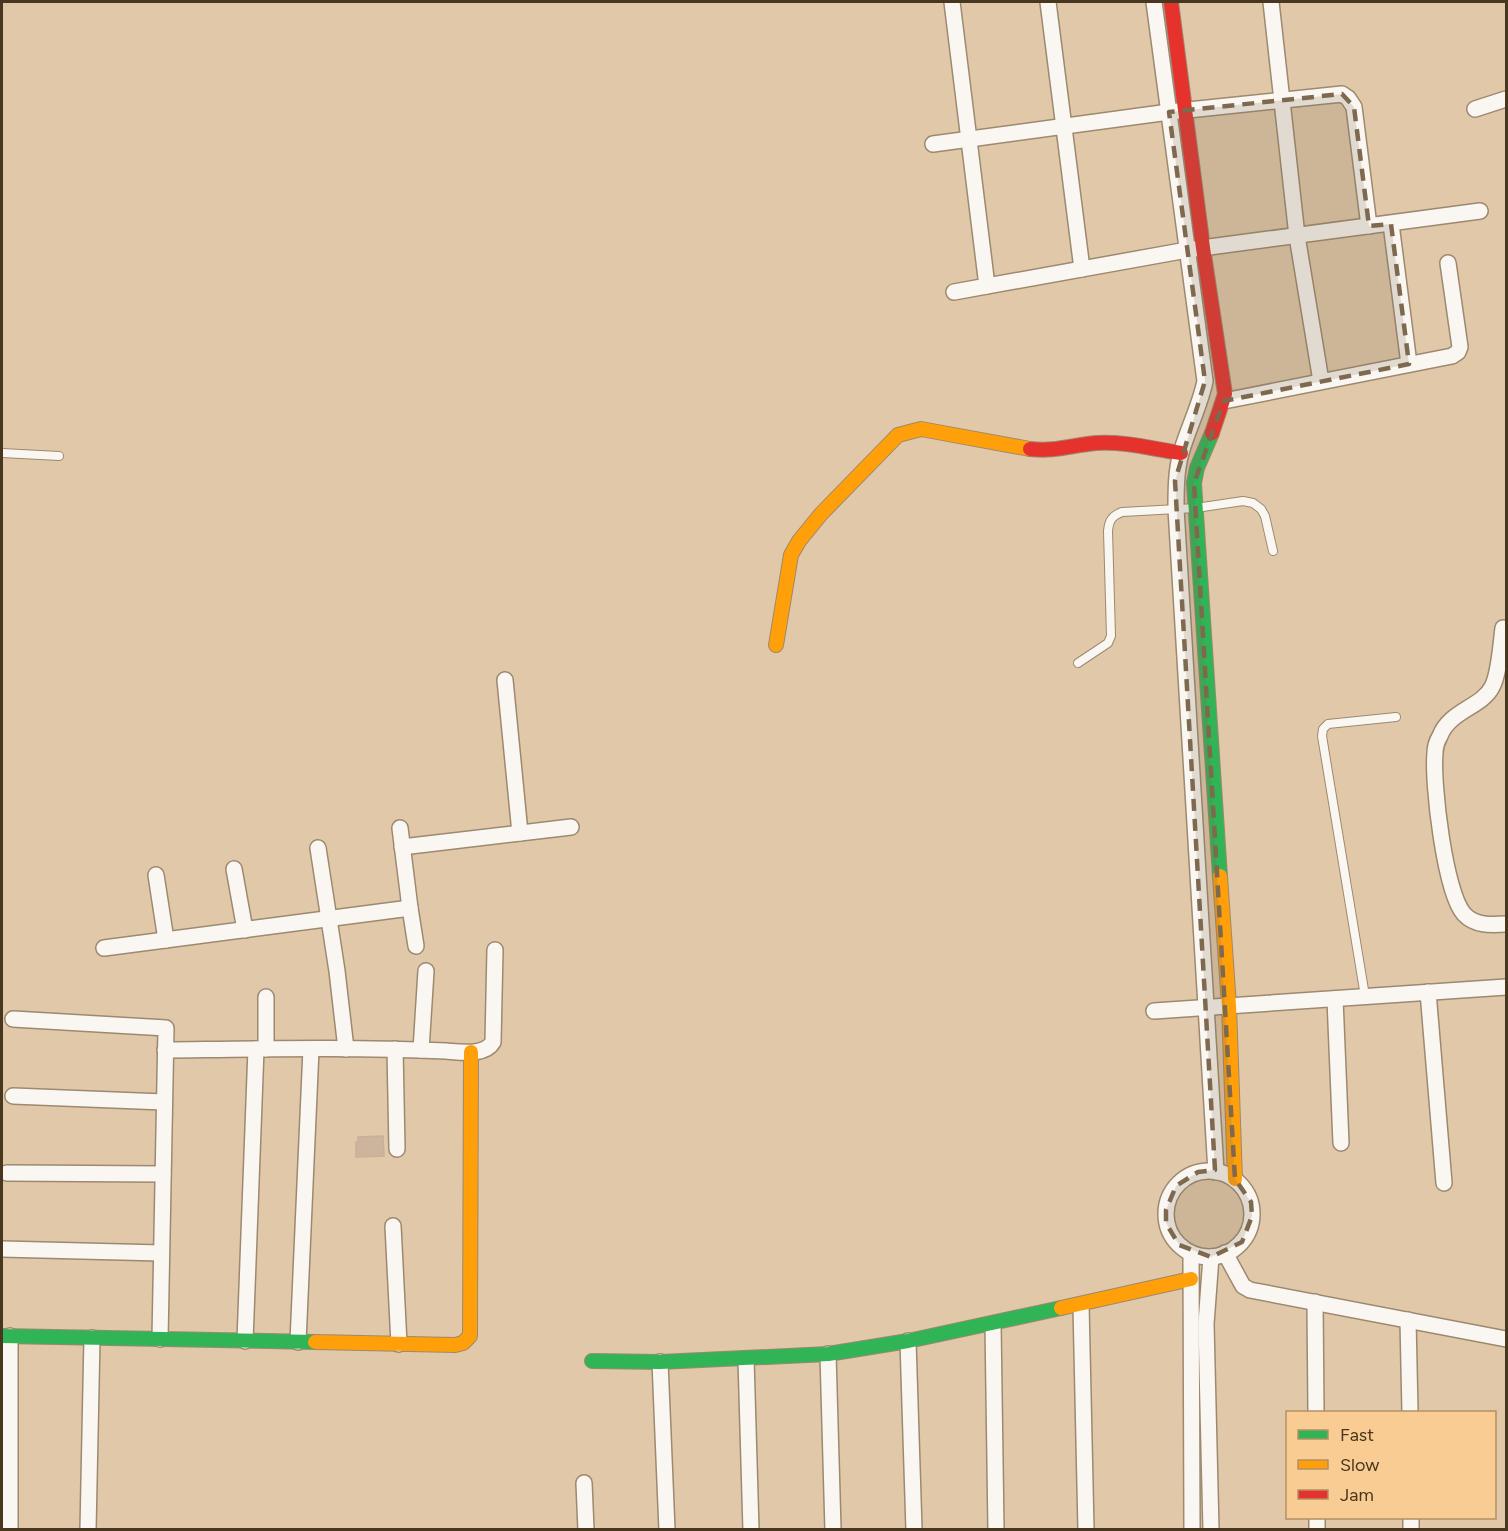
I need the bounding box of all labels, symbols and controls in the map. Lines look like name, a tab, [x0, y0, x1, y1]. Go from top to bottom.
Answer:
legend	[1286, 1411, 1496, 1519]
text: Fast	[1340, 1424, 1374, 1446]
text: Slow	[1340, 1454, 1379, 1476]
text: Jam	[1340, 1484, 1374, 1506]

